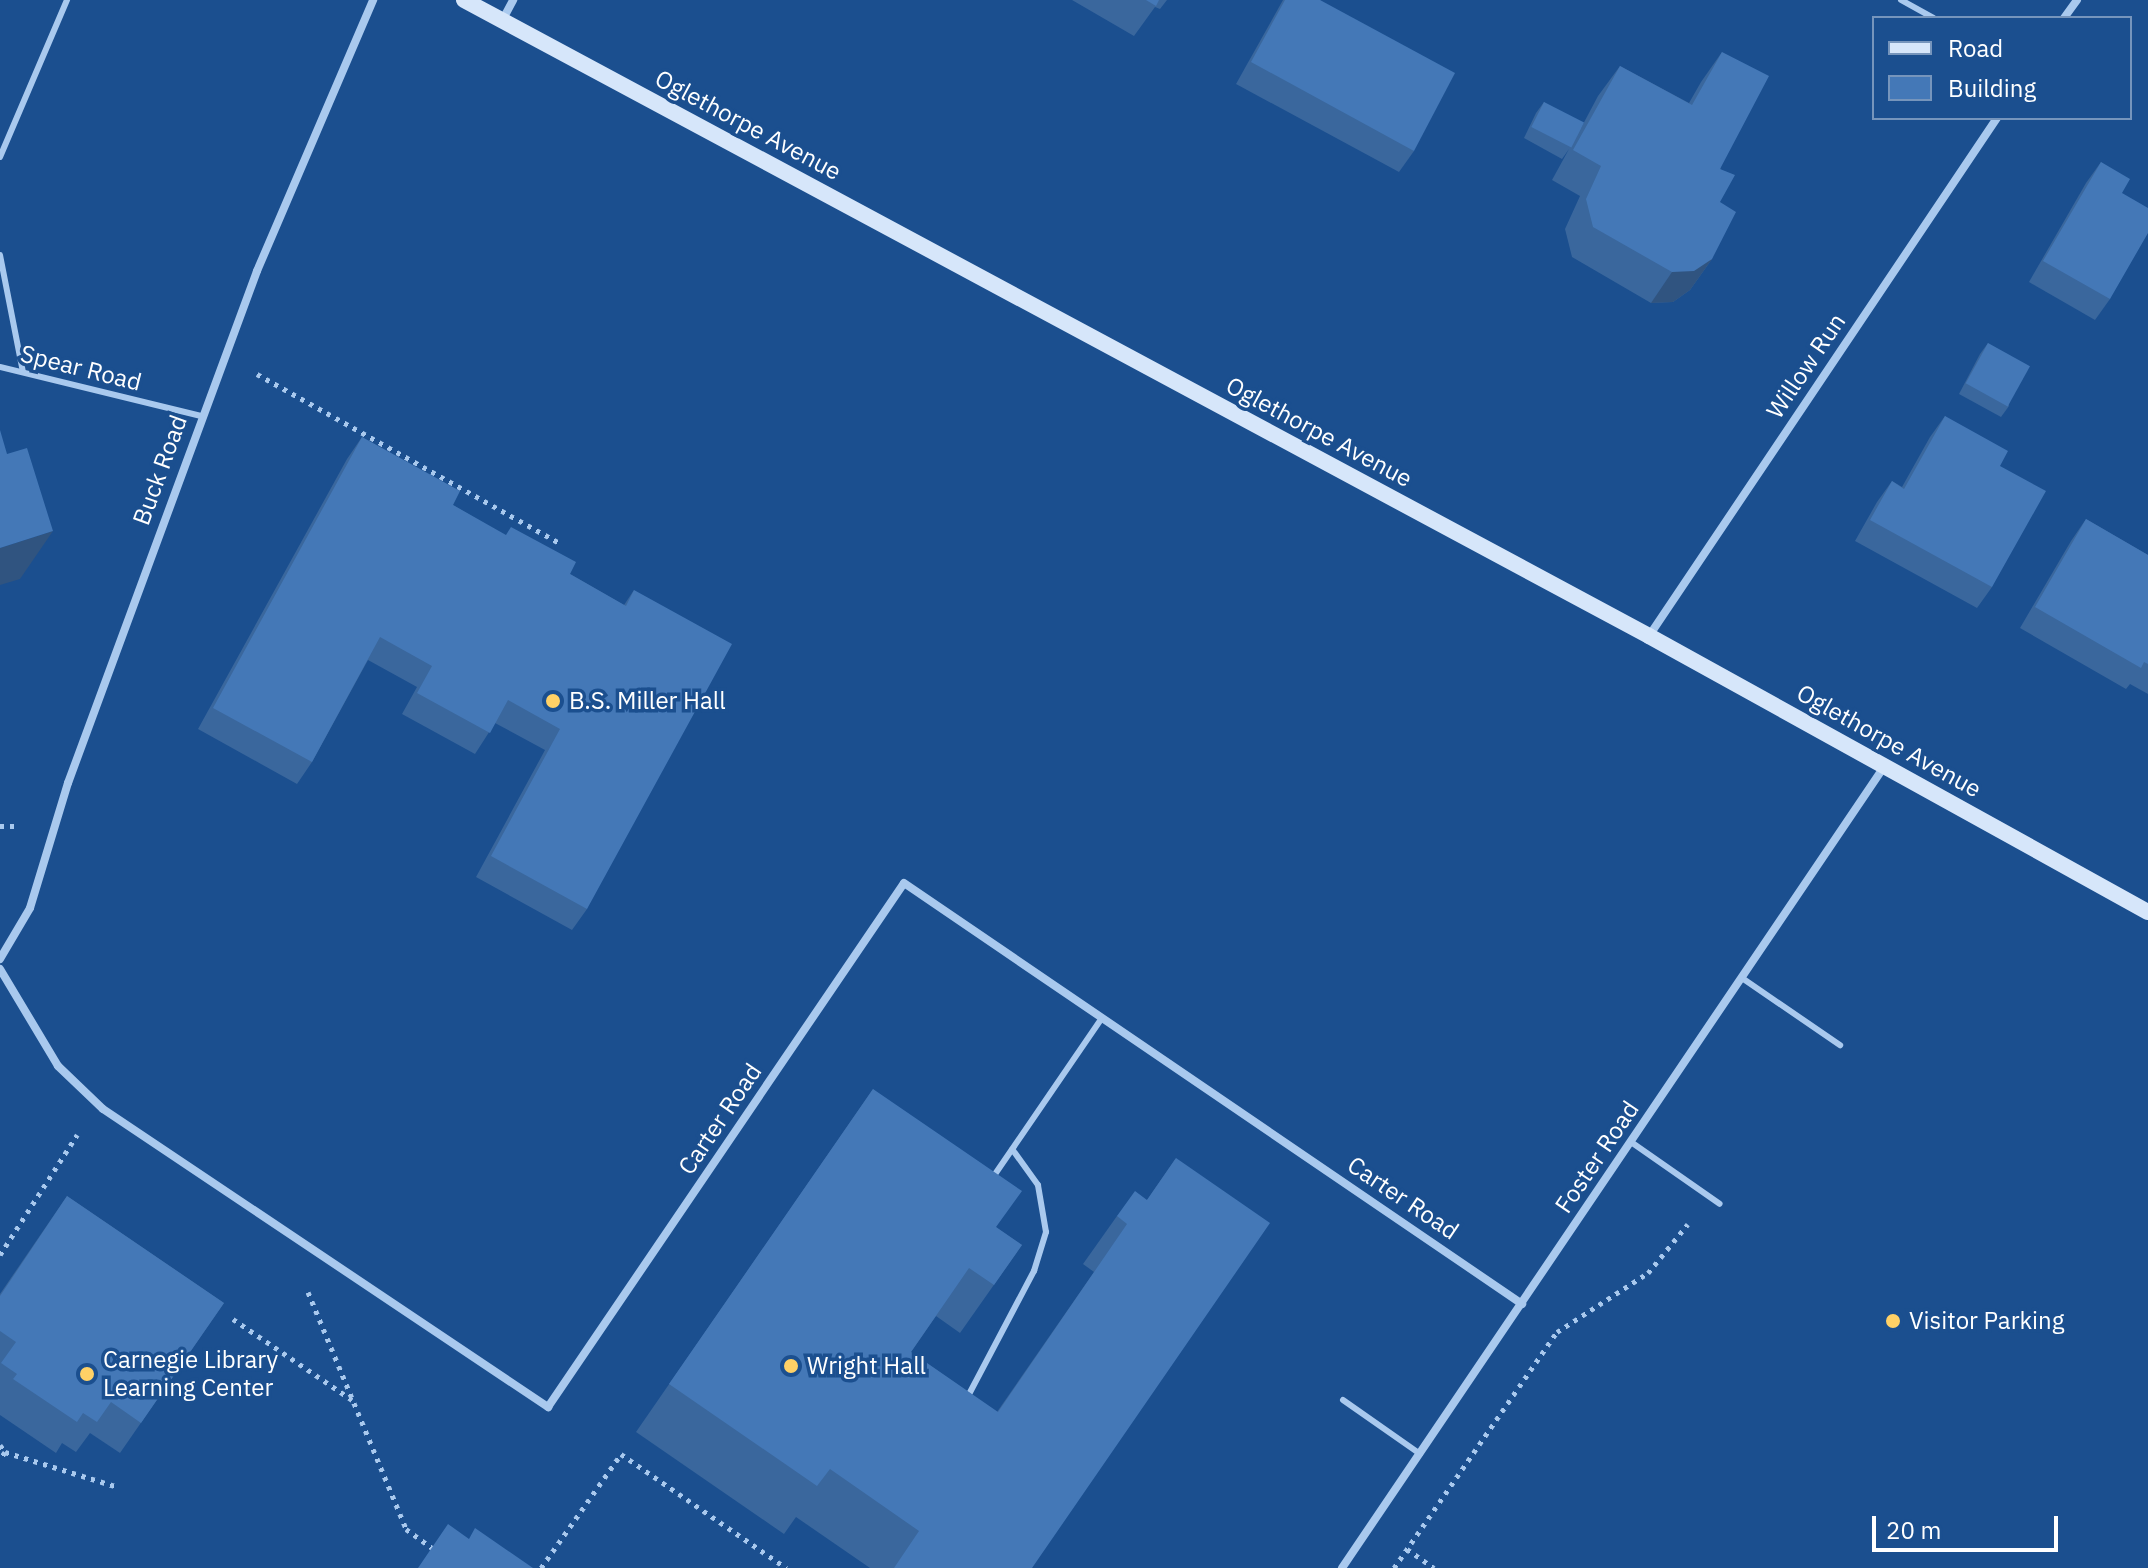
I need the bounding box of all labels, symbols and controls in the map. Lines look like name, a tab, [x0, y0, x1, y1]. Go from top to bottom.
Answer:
legend	[1872, 16, 2132, 120]
text: Road	[1948, 32, 2003, 64]
street label: Oglethorpe Avenue	[650, 64, 846, 186]
text: Building	[1948, 72, 2036, 104]
street label: Willow Run	[1760, 308, 1852, 424]
street label: Spear Road	[18, 339, 144, 397]
street label: Oglethorpe Avenue	[1221, 371, 1417, 493]
street label: Buck Road	[127, 411, 193, 529]
street label: Oglethorpe Avenue	[1792, 678, 1986, 804]
place label: B.S. Miller Hall	[569, 687, 726, 715]
marker: B.S. Miller Hall	[544, 692, 562, 710]
street label: Carter Road	[672, 1058, 768, 1180]
street label: Foster Road	[1549, 1096, 1645, 1218]
street label: Carter Road	[1342, 1150, 1464, 1246]
place label: Visitor Parking	[1909, 1307, 2064, 1335]
marker: Visitor Parking	[1884, 1312, 1902, 1330]
place label: Carnegie Library Learning Center	[103, 1346, 278, 1402]
place label: Wright Hall	[807, 1352, 926, 1380]
marker: Wright Hall	[782, 1357, 800, 1375]
marker: Carnegie Library Learning Center	[78, 1365, 96, 1383]
scale bar	[1876, 1500, 2062, 1550]
text: 20 m	[1886, 1514, 1941, 1546]

